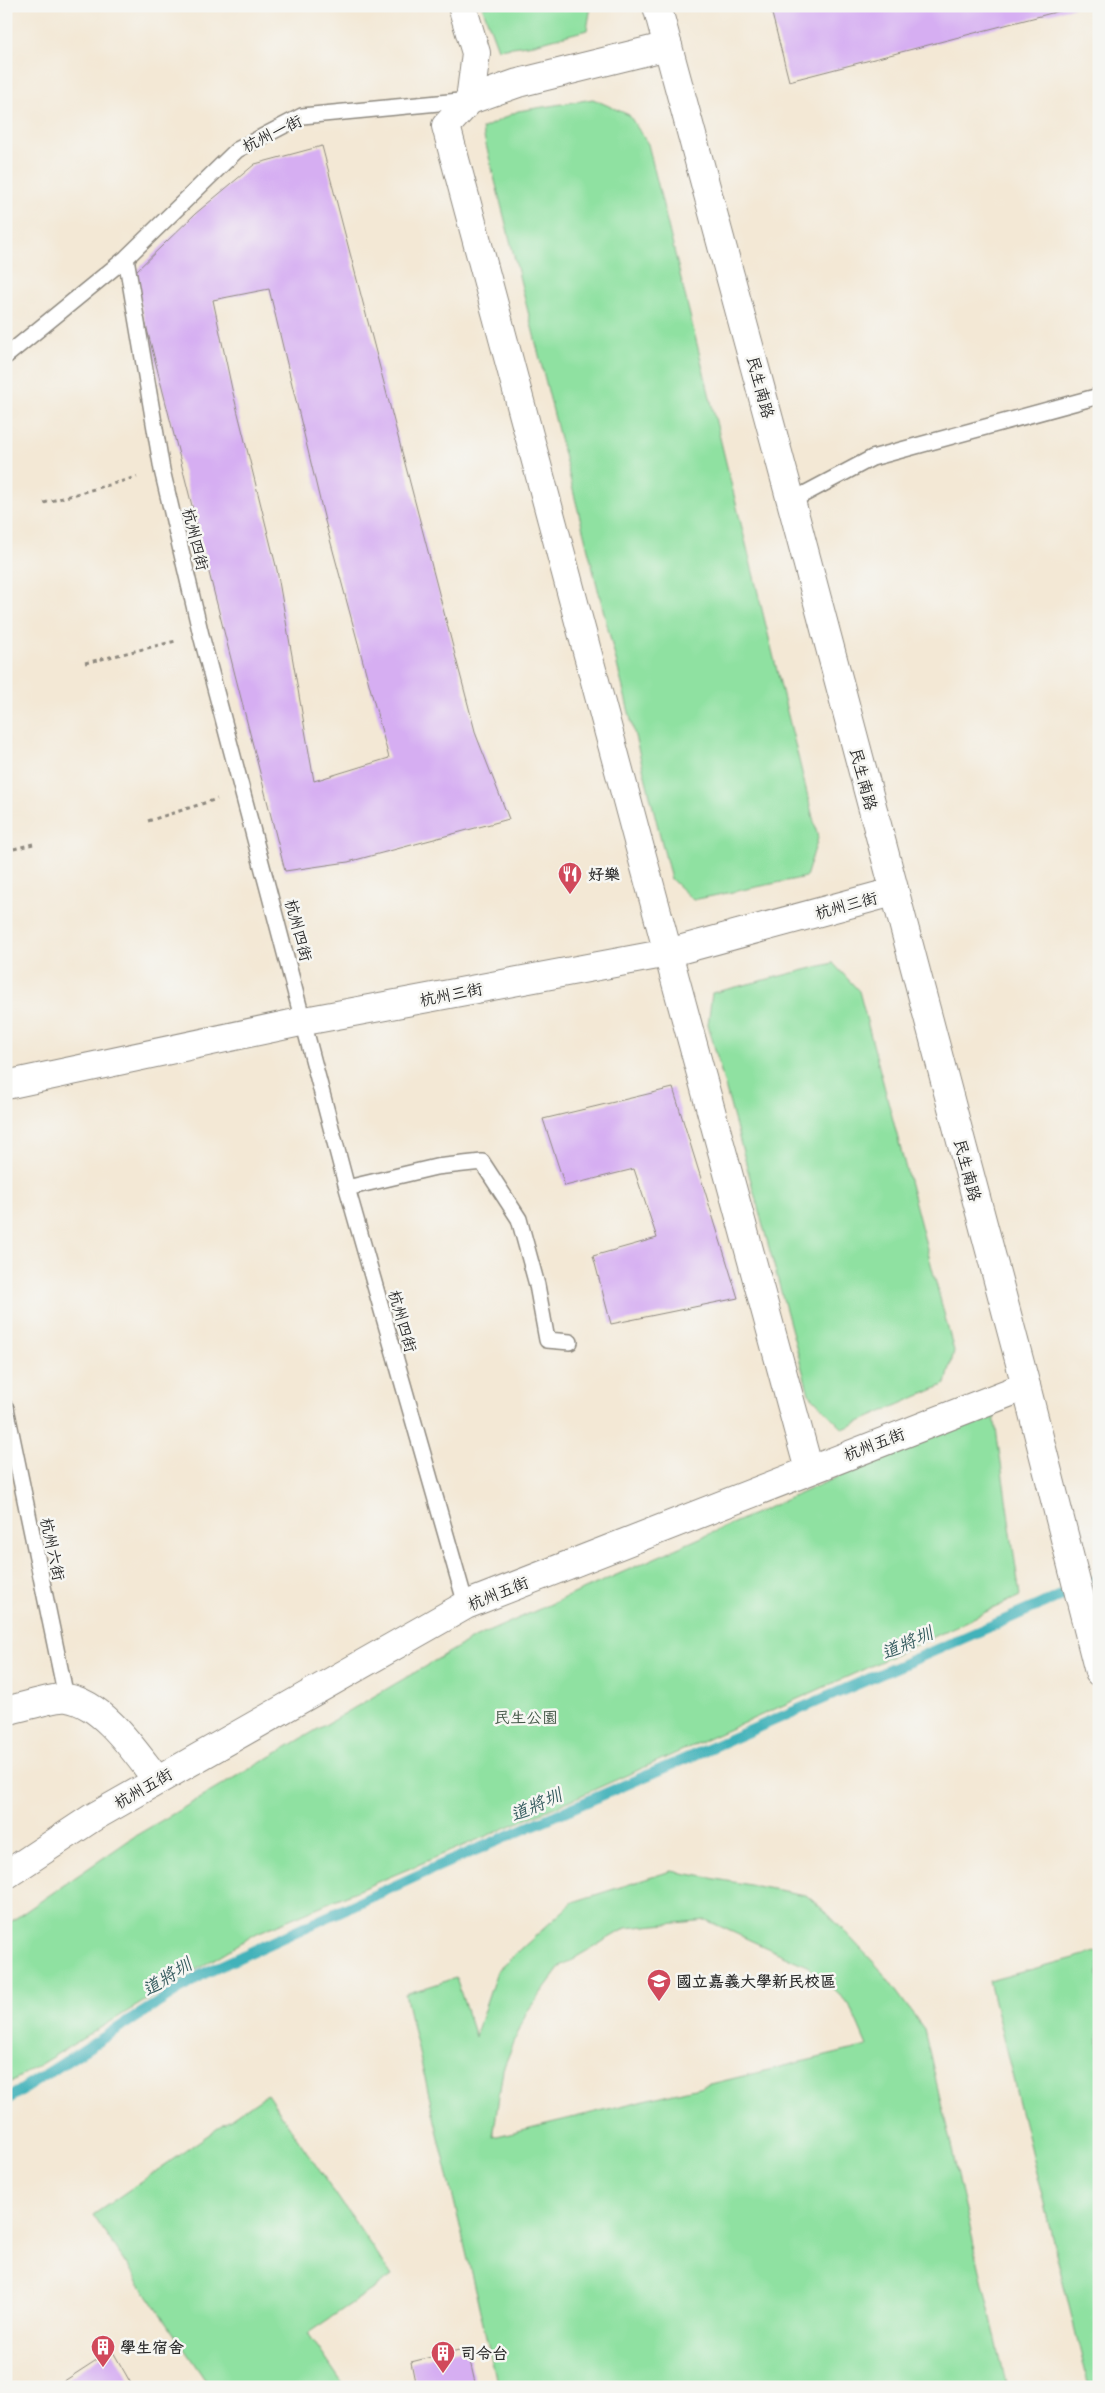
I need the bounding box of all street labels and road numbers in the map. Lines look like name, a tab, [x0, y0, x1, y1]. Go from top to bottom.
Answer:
street label: 杭州一街	[240, 112, 306, 157]
street label: 民生南路	[742, 354, 777, 421]
street label: 杭州四街	[178, 506, 212, 573]
street label: 民生南路	[845, 746, 880, 813]
street label: 杭州三街	[813, 889, 880, 924]
street label: 杭州四街	[280, 897, 315, 964]
street label: 杭州三街	[418, 980, 485, 1011]
street label: 民生南路	[949, 1137, 984, 1204]
street label: 杭州四街	[384, 1288, 420, 1355]
street label: 杭州五街	[841, 1425, 908, 1466]
street label: 杭州六街	[36, 1516, 67, 1583]
street label: 杭州五街	[465, 1574, 532, 1615]
street label: 杭州五街	[111, 1765, 176, 1814]

